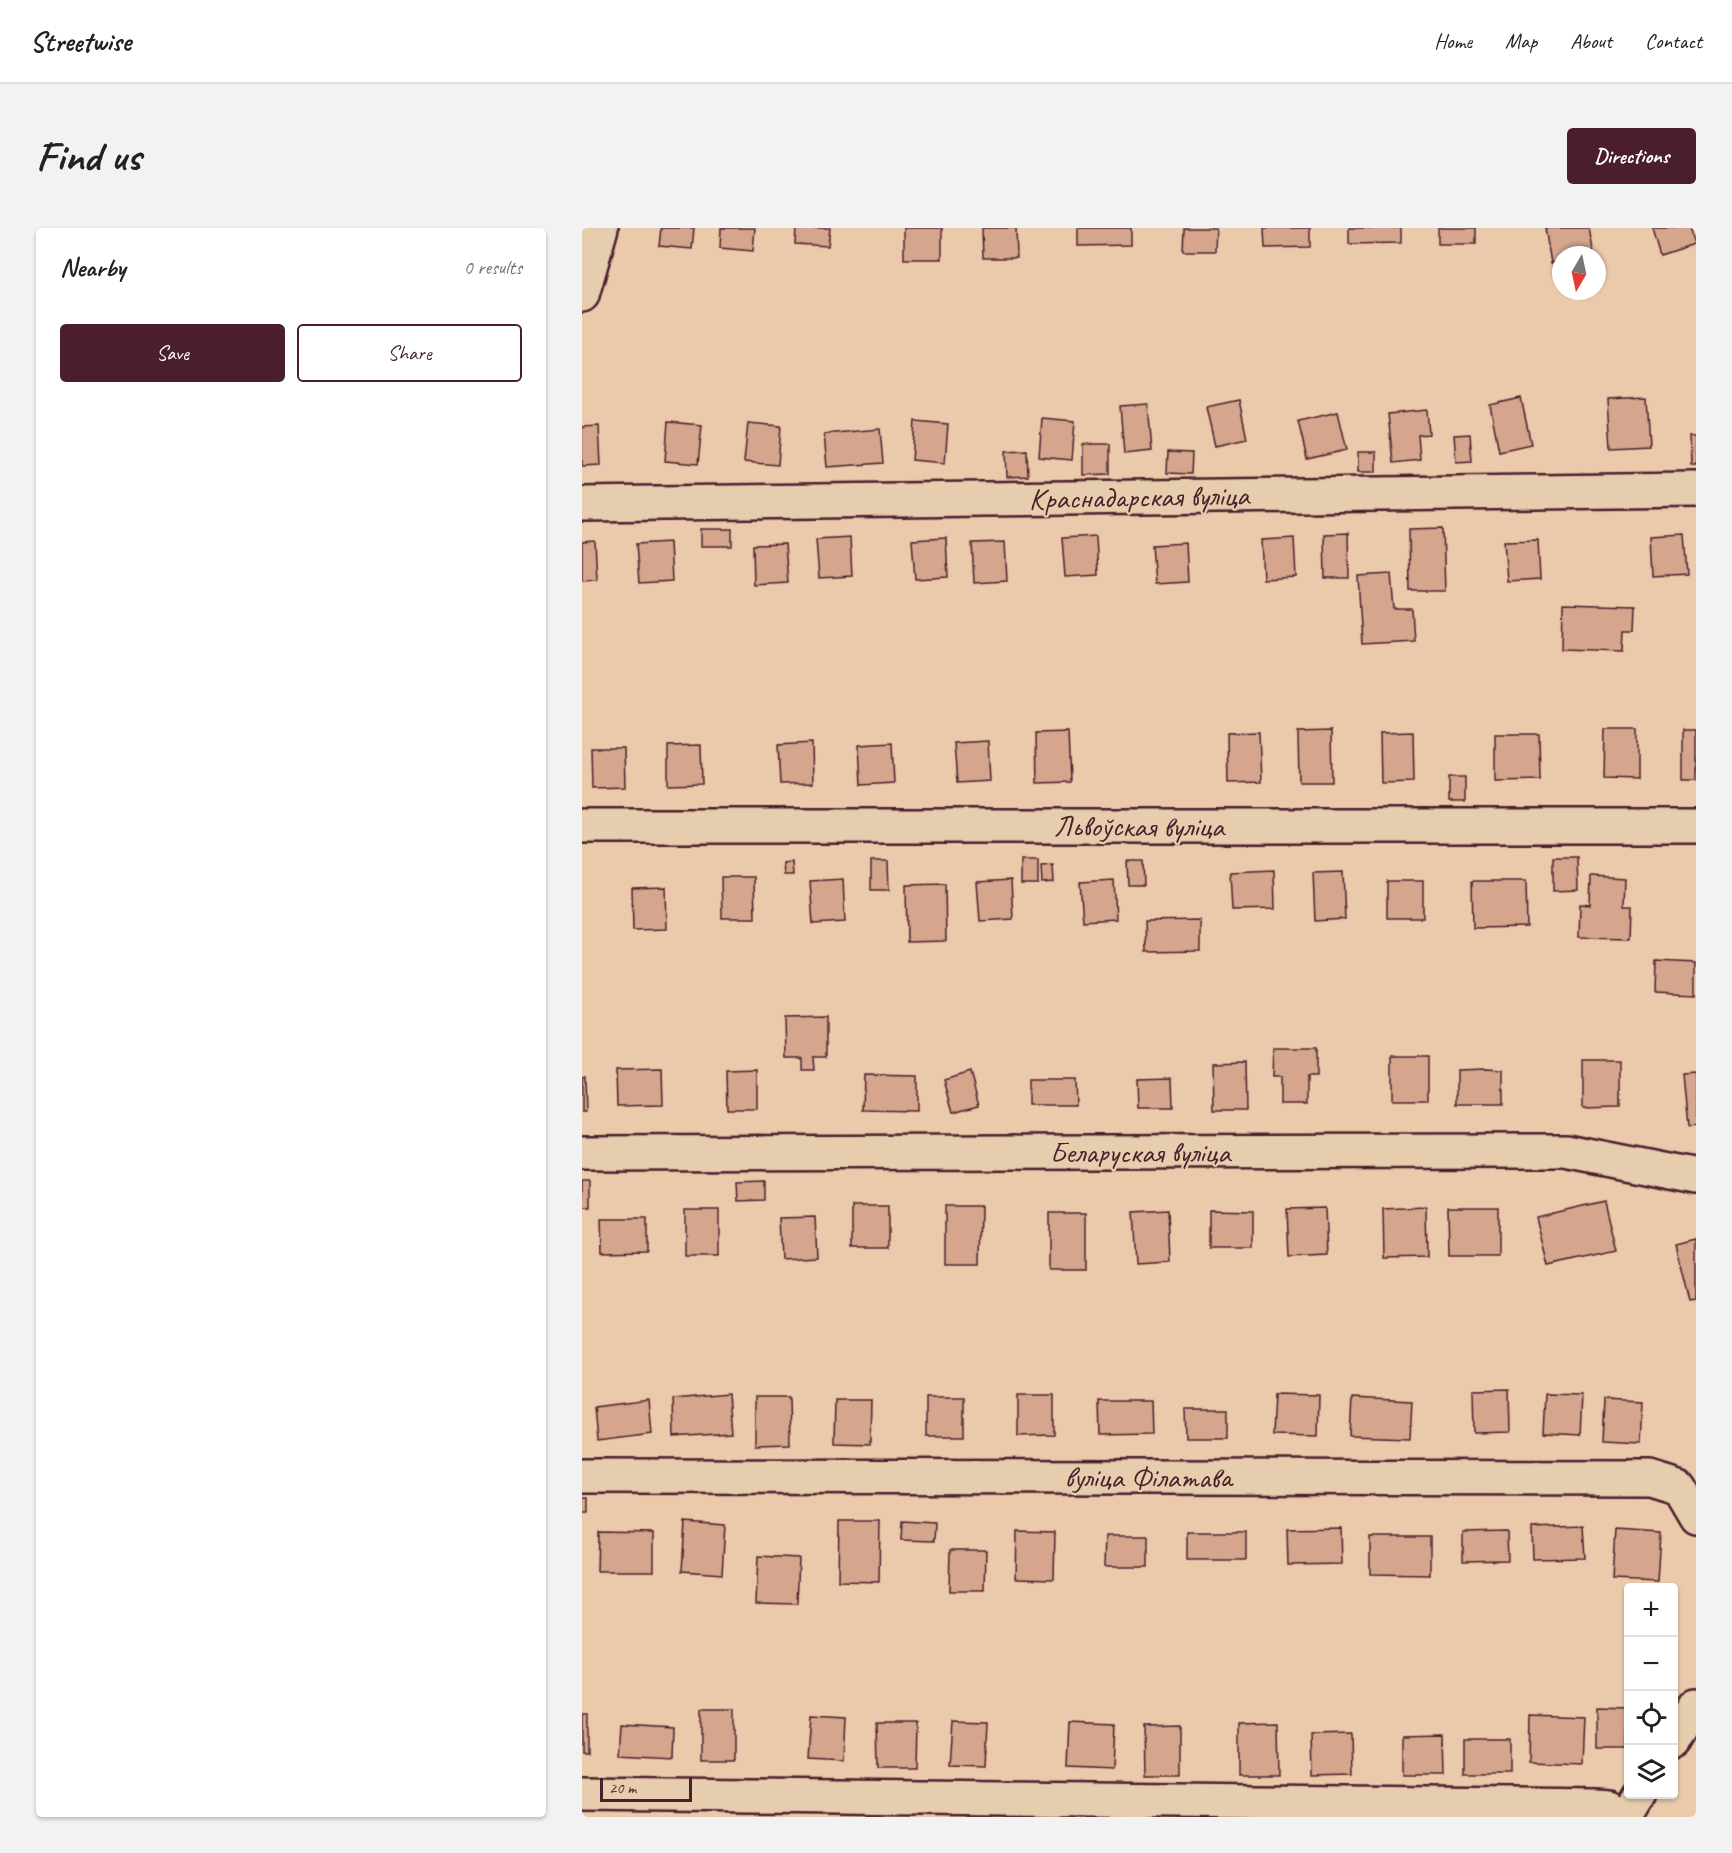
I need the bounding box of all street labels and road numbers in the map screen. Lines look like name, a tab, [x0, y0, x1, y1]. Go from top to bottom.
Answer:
street label: Краснадарская вуліца	[1028, 476, 1251, 518]
street label: Львоўская вуліца	[1054, 807, 1226, 845]
street label: Беларуская вуліца	[1050, 1133, 1232, 1171]
street label: вуліца Філатава	[1064, 1458, 1234, 1496]

